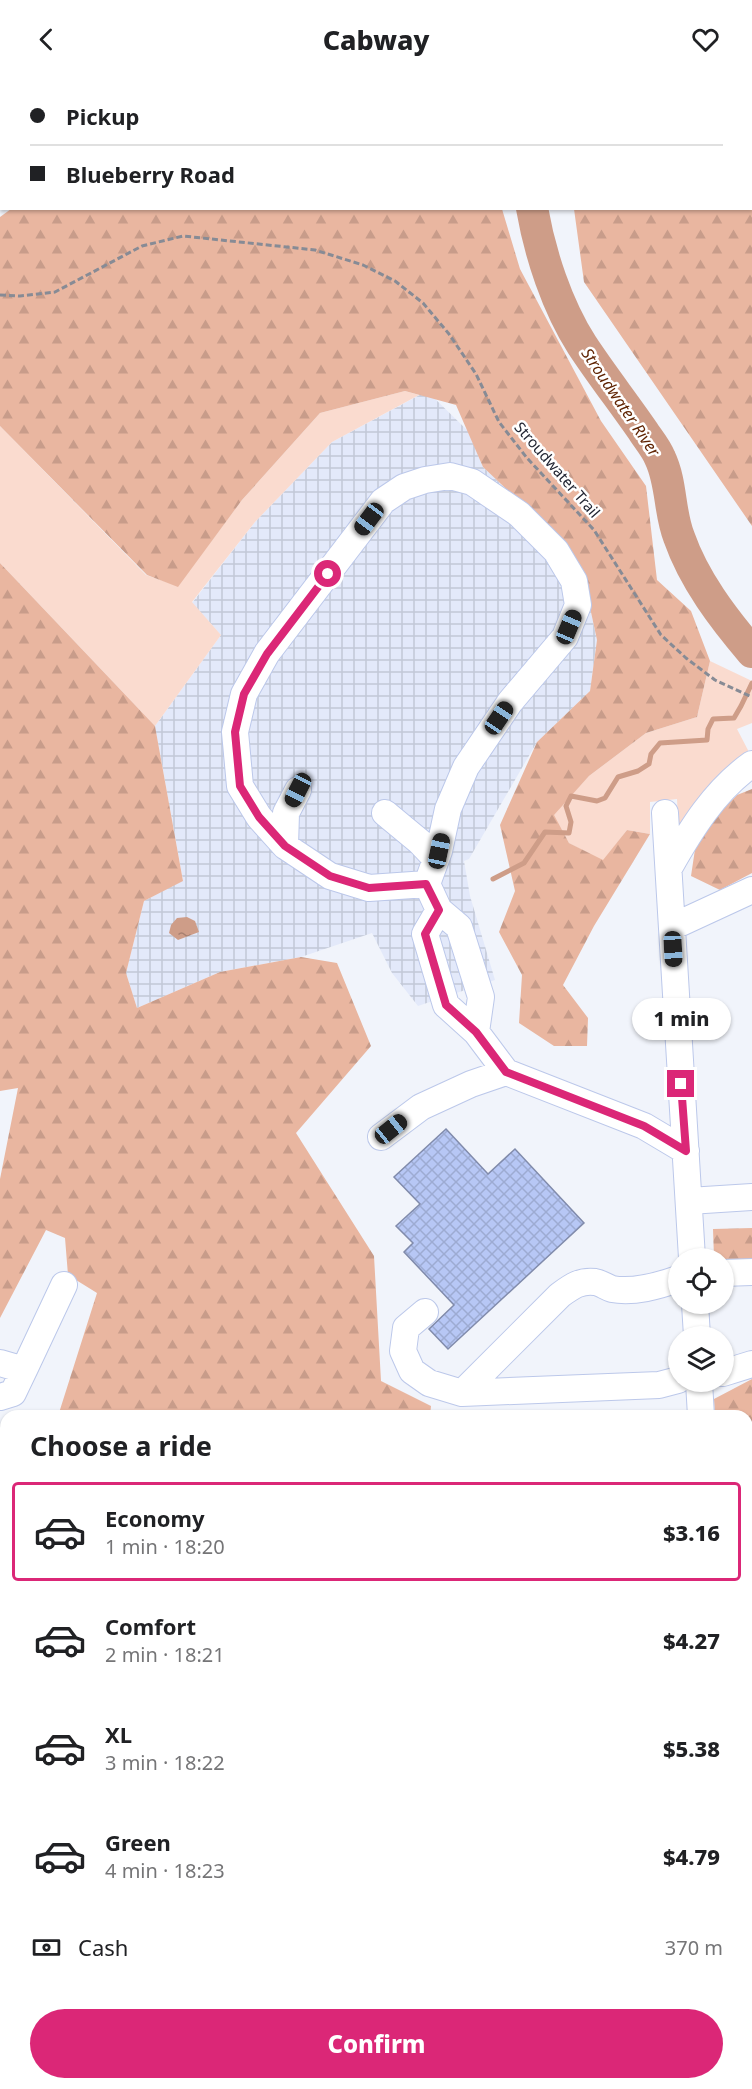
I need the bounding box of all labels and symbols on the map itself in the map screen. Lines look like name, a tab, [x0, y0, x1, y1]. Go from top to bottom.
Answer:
water label: Stroudwater River	[576, 343, 666, 461]
street label: Stroudwater Trail	[511, 417, 605, 522]
car	[351, 499, 387, 539]
route start	[314, 560, 341, 587]
car	[554, 607, 584, 647]
car	[481, 698, 517, 738]
car	[282, 770, 314, 810]
car	[426, 832, 452, 870]
car	[663, 931, 683, 967]
callout: 1 min	[632, 997, 730, 1039]
route end	[667, 1070, 694, 1097]
car	[371, 1111, 411, 1147]

